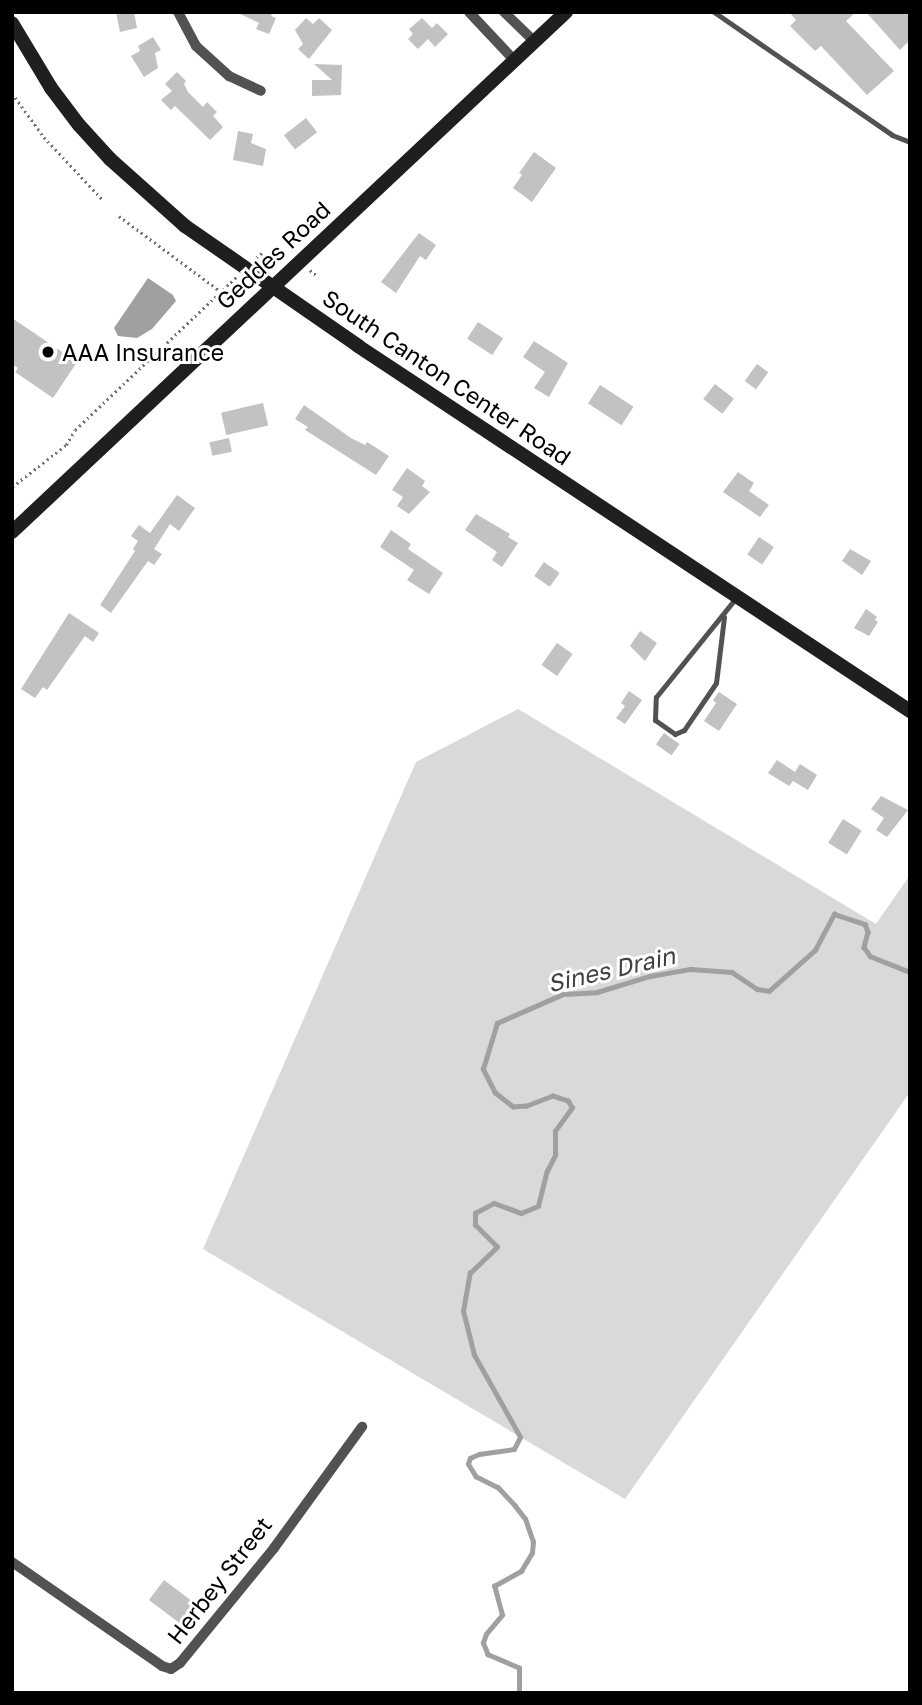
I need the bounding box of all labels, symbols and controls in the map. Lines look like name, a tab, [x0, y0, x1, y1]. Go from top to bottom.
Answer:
street label: Geddes Road	[210, 195, 336, 315]
street label: South Canton Center Road	[318, 284, 576, 470]
place label: AAA Insurance	[62, 338, 224, 366]
marker: AAA Insurance	[40, 344, 56, 360]
water label: Sines Drain	[544, 940, 678, 998]
street label: Herbey Street	[161, 1511, 277, 1649]

